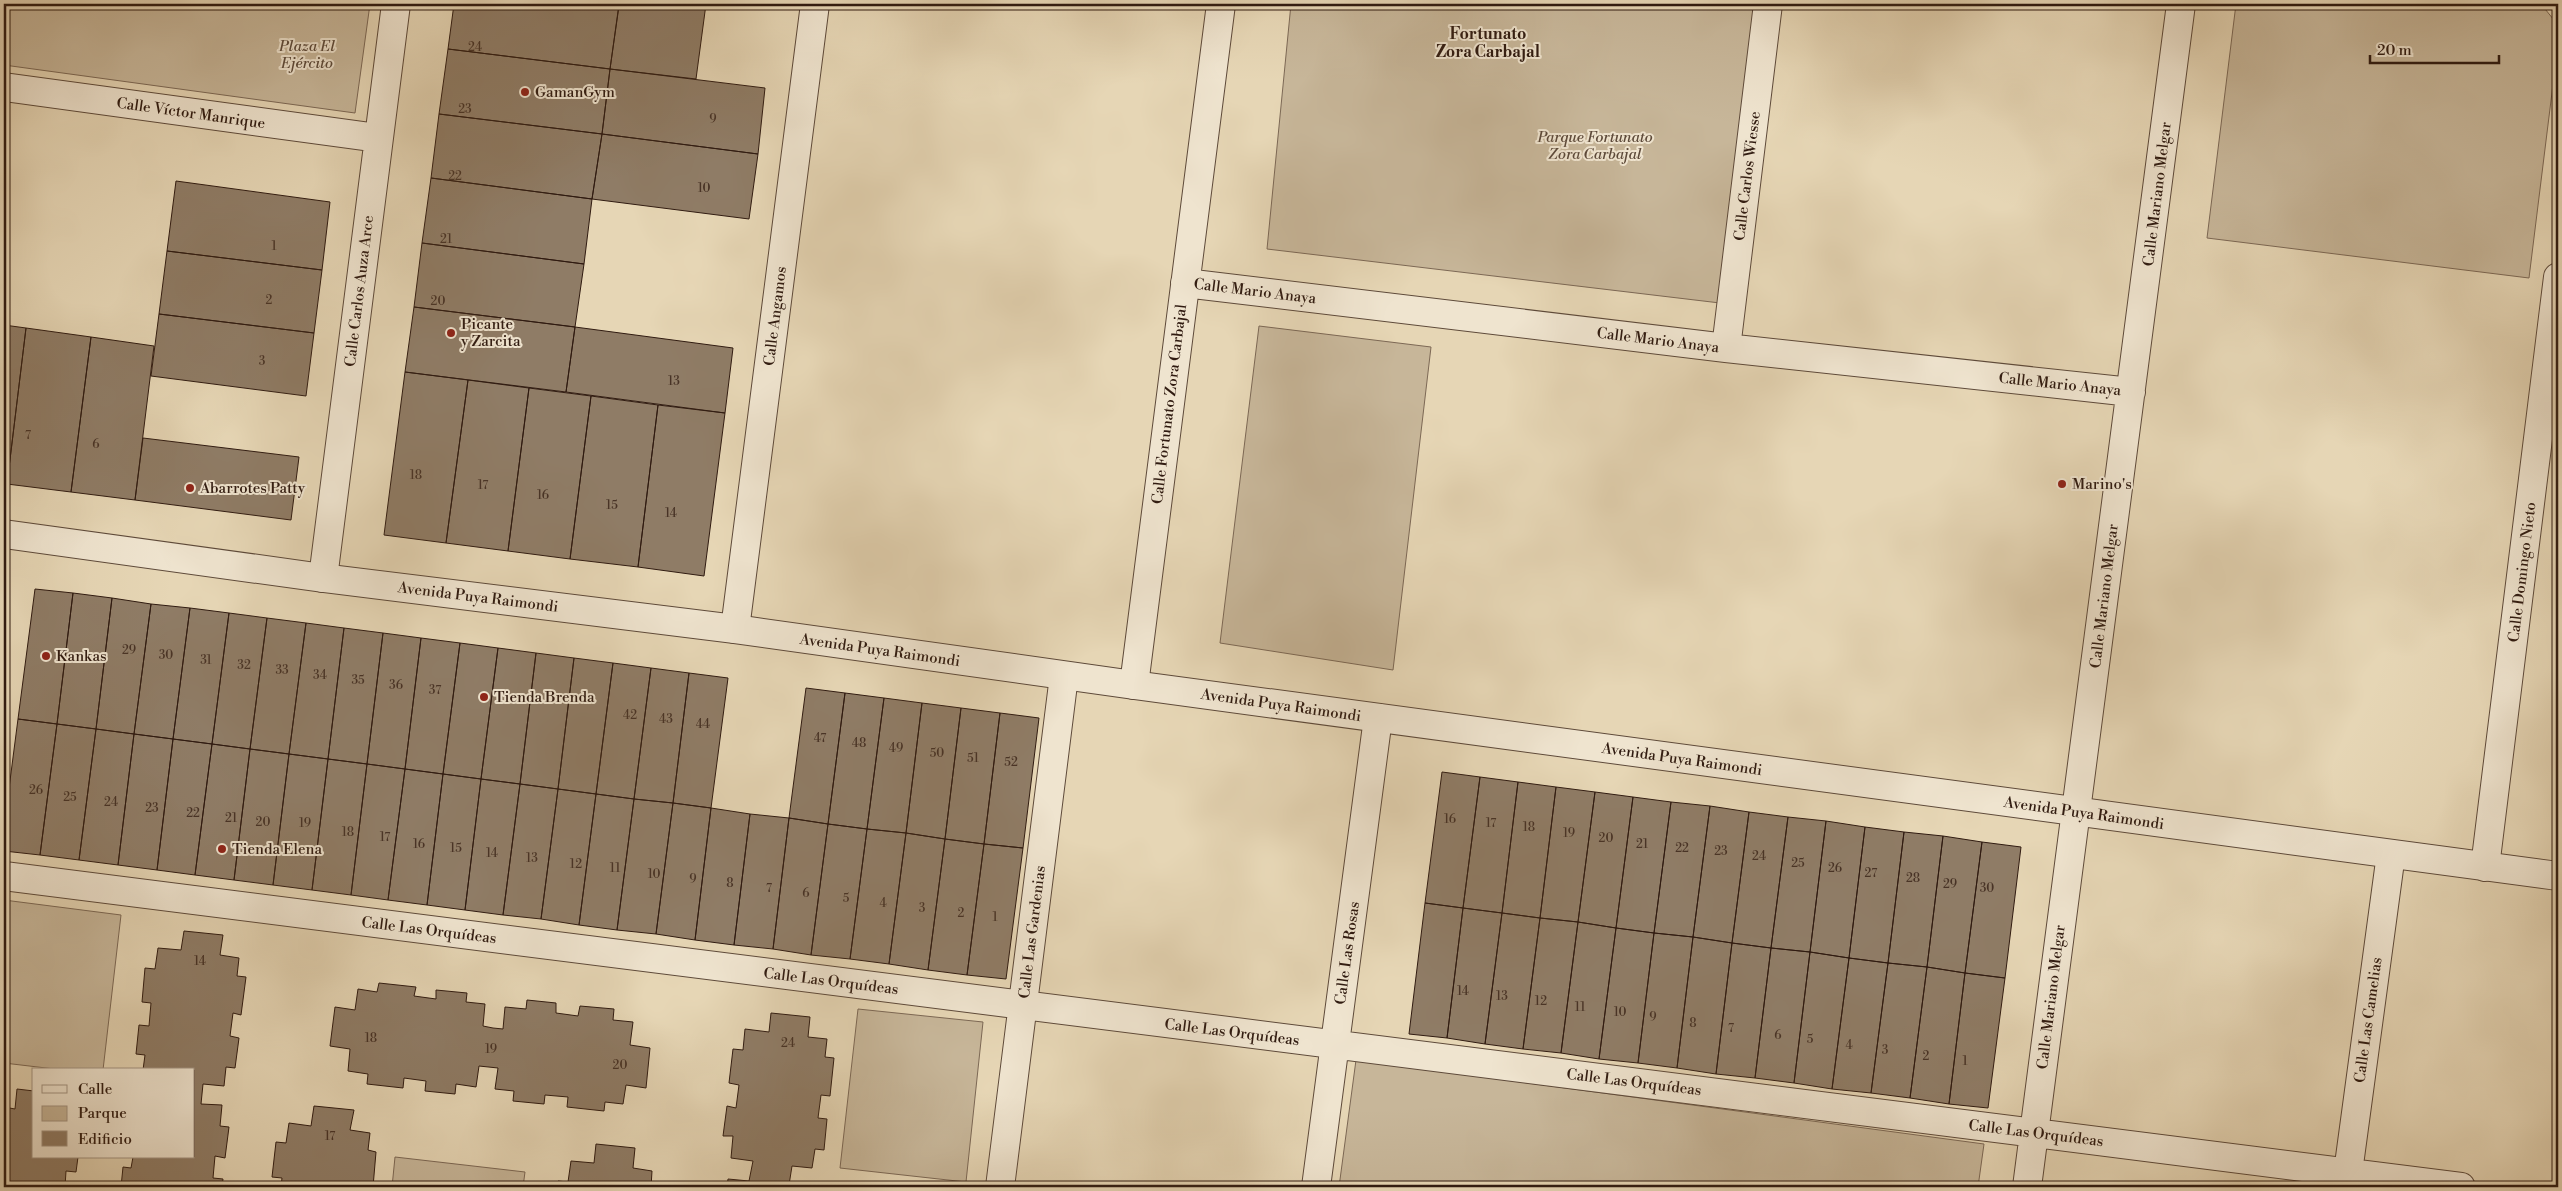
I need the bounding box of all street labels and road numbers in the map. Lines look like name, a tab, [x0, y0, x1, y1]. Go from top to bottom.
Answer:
street label: Calle Víctor Manrique	[115, 94, 266, 133]
street label: Calle Carlos Wiesse	[1730, 110, 1765, 242]
street label: Calle Mariano Melgar	[2139, 120, 2176, 267]
street label: Calle Carlos Auza Arce	[341, 214, 378, 368]
street label: Calle Angamos	[760, 265, 791, 367]
street label: Calle Mario Anaya	[1193, 275, 1318, 308]
street label: Calle Fortunato Zora Carbajal	[1148, 303, 1191, 505]
street label: Calle Mario Anaya	[1596, 324, 1721, 357]
street label: Calle Mario Anaya	[1998, 369, 2123, 400]
street label: Calle Domingo Nieto	[2504, 501, 2541, 643]
street label: Calle Mariano Melgar	[2086, 522, 2123, 669]
street label: Avenida Puya Raimondi	[396, 578, 559, 617]
street label: Avenida Puya Raimondi	[798, 630, 961, 671]
street label: Avenida Puya Raimondi	[1199, 685, 1362, 726]
street label: Avenida Puya Raimondi	[1600, 739, 1763, 780]
street label: Avenida Puya Raimondi	[2002, 793, 2165, 834]
street label: Calle Las Gardenias	[1015, 865, 1050, 1000]
street label: Calle Las Rosas	[1331, 900, 1364, 1006]
street label: Calle Las Orquídeas	[360, 913, 497, 948]
street label: Calle Mariano Melgar	[2033, 923, 2070, 1070]
street label: Calle Las Camelias	[2350, 956, 2387, 1084]
street label: Calle Las Orquídeas	[762, 964, 899, 999]
street label: Calle Las Orquídeas	[1163, 1015, 1300, 1050]
street label: Calle Las Orquídeas	[1565, 1065, 1702, 1100]
street label: Calle Las Orquídeas	[1967, 1116, 2104, 1151]

